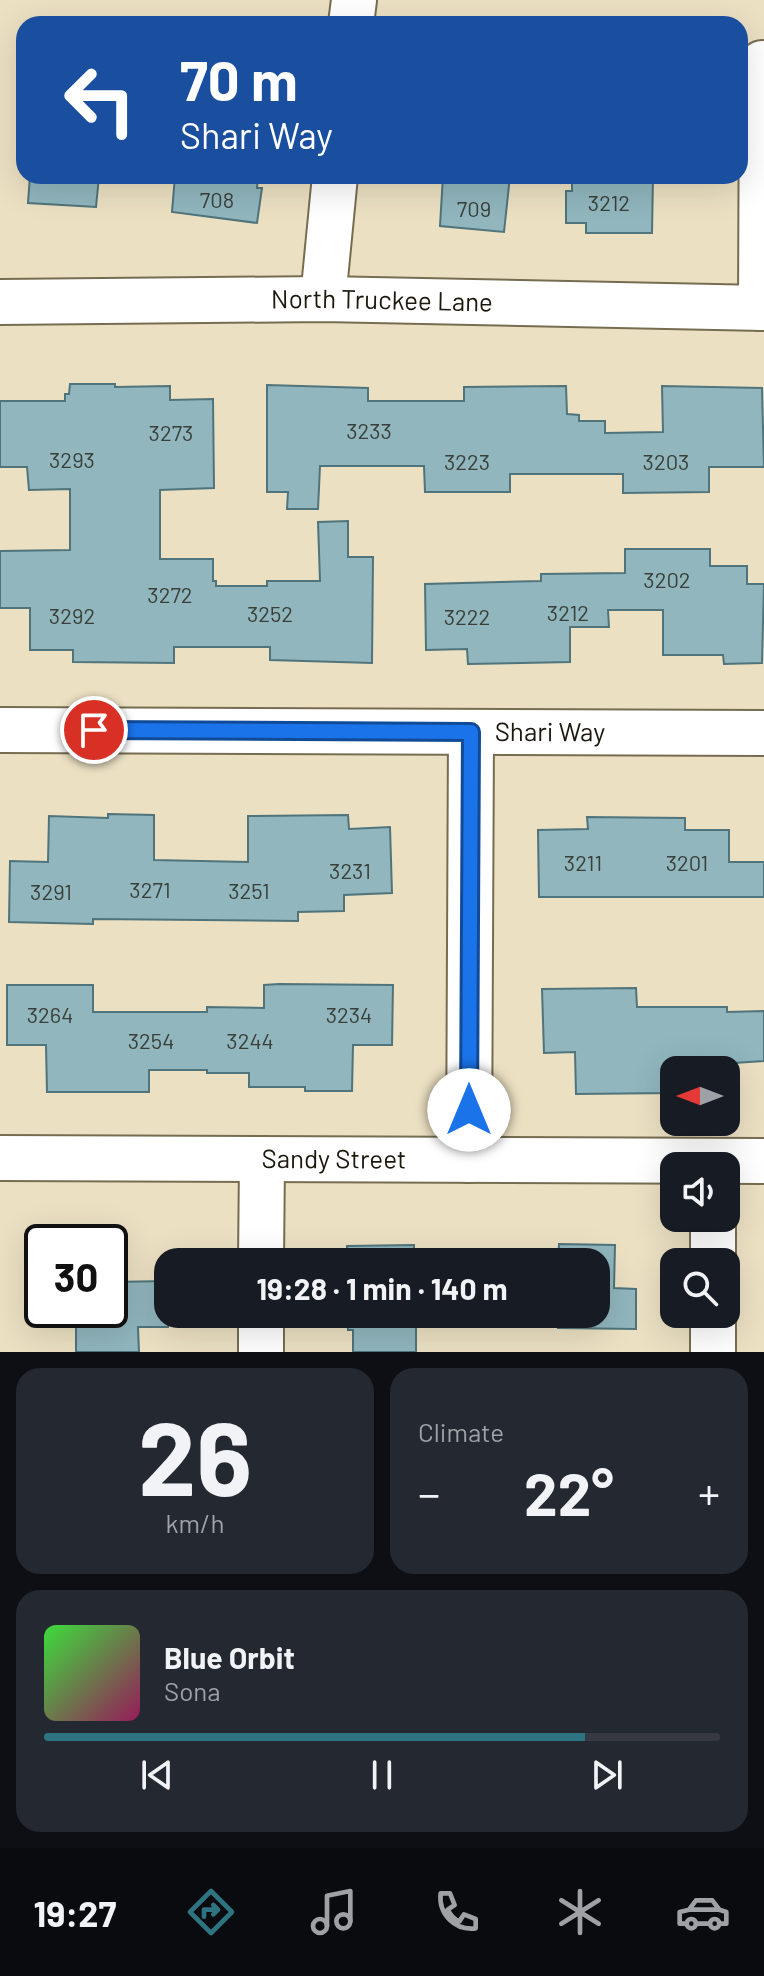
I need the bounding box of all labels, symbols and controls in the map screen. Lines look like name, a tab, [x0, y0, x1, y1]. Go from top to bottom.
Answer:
text: 70 m	[180, 45, 298, 112]
icon: left	[48, 48, 152, 152]
text: Shari Way	[180, 113, 333, 156]
house number: 708	[200, 186, 234, 212]
house number: 3212	[588, 189, 630, 215]
house number: 709	[457, 195, 491, 221]
street label: North Truckee Lane	[271, 282, 493, 316]
house number: 3233	[346, 417, 392, 443]
house number: 3273	[149, 419, 193, 445]
house number: 3293	[49, 446, 95, 472]
house number: 3223	[444, 448, 490, 474]
house number: 3203	[643, 448, 689, 474]
house number: 3202	[643, 566, 691, 592]
house number: 3272	[147, 581, 193, 607]
house number: 3212	[547, 599, 589, 625]
house number: 3252	[247, 600, 293, 626]
house number: 3292	[49, 602, 95, 628]
house number: 3222	[444, 603, 490, 629]
pin	[60, 696, 128, 764]
icon: arrive	[72, 708, 116, 752]
street label: Shari Way	[495, 715, 605, 746]
house number: 3211	[564, 849, 602, 875]
house number: 3201	[666, 849, 708, 875]
house number: 3231	[329, 857, 371, 883]
house number: 3271	[129, 876, 171, 902]
house number: 3251	[228, 877, 270, 903]
house number: 3291	[30, 878, 72, 904]
house number: 3264	[27, 1001, 73, 1027]
house number: 3234	[326, 1001, 372, 1027]
house number: 3254	[128, 1027, 174, 1053]
house number: 3244	[226, 1027, 274, 1053]
north arrow	[660, 1056, 740, 1136]
map controls	[660, 1056, 740, 1328]
position arrow	[427, 1068, 511, 1152]
street label: Sandy Street	[262, 1142, 406, 1174]
button: sound	[660, 1152, 740, 1232]
speed limit sign: 30	[24, 1224, 128, 1328]
button: search	[660, 1248, 740, 1328]
text: 19:28 · 1 min · 140 m	[256, 1270, 508, 1306]
text: 26	[138, 1392, 252, 1517]
text: Climate	[418, 1416, 504, 1447]
text: 22°	[524, 1456, 614, 1528]
text: −	[418, 1466, 440, 1519]
text: +	[698, 1466, 720, 1519]
text: km/h	[166, 1507, 224, 1538]
text: Blue Orbit	[164, 1639, 295, 1675]
text: Sona	[164, 1675, 221, 1706]
icon: previous	[135, 1753, 179, 1797]
icon: pause	[360, 1753, 404, 1797]
icon: next	[585, 1753, 629, 1797]
icon: directions	[183, 1884, 239, 1940]
icon: music	[306, 1884, 362, 1940]
icon: phone	[429, 1884, 485, 1940]
icon: climate	[552, 1884, 608, 1940]
icon: car	[675, 1884, 731, 1940]
text: 19:27	[33, 1891, 116, 1934]

